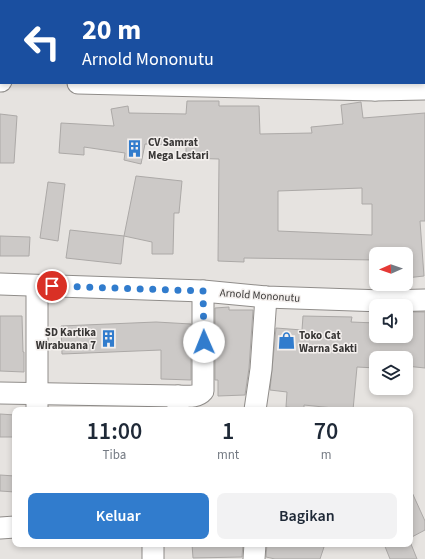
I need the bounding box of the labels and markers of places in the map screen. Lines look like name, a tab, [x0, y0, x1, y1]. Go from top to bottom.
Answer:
place label: CV Samrat Mega Lestari	[148, 135, 209, 163]
building icon: CV Samrat Mega Lestari	[125, 138, 145, 158]
pin	[35, 269, 69, 303]
place label: SD Kartika Wirabuana 7	[36, 325, 96, 353]
building icon: SD Kartika Wirabuana 7	[99, 328, 119, 348]
place label: Toko Cat Warna Sakti	[299, 328, 357, 356]
shop icon: Toko Cat Warna Sakti	[276, 331, 296, 351]

